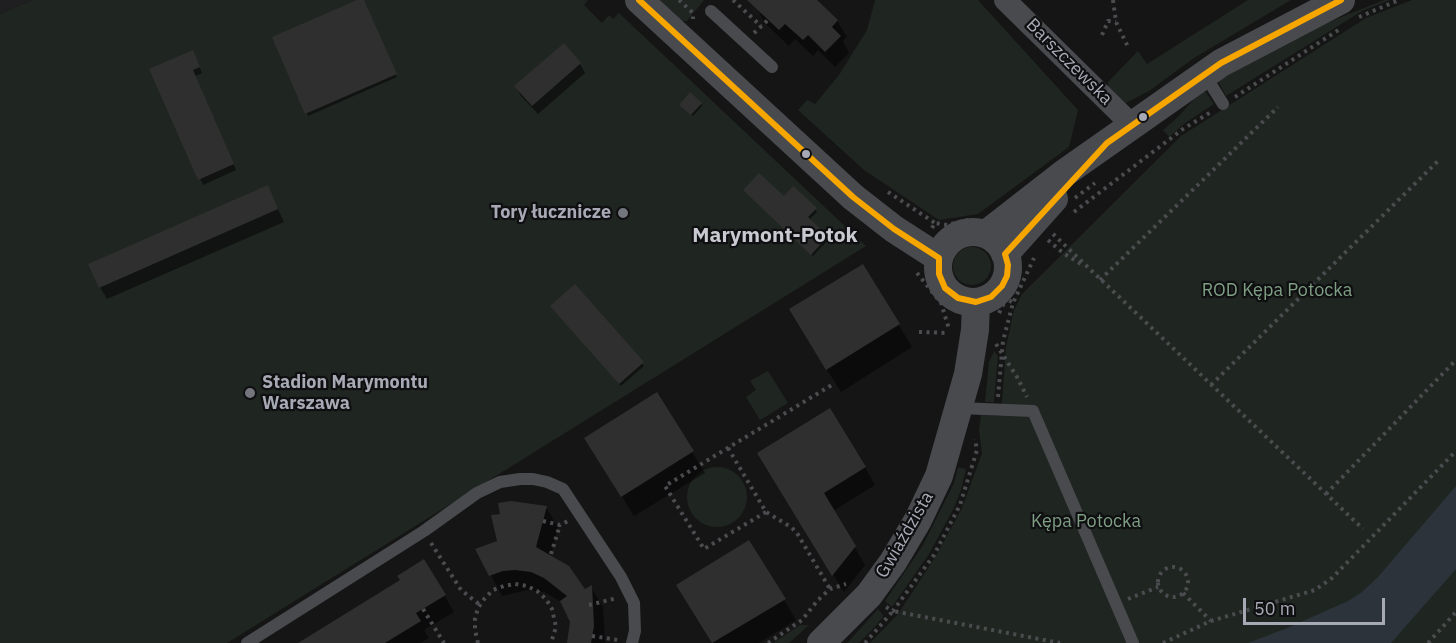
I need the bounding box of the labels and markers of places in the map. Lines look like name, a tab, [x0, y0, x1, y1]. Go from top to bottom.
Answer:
unlabelled marker	[1137, 111, 1149, 123]
unlabelled marker	[800, 148, 812, 160]
place label: Tory łucznicze	[491, 202, 611, 224]
marker: Tory łucznicze	[616, 206, 630, 220]
place label: Stadion Marymontu Warszawa	[262, 372, 428, 415]
marker: Stadion Marymontu Warszawa	[243, 386, 257, 400]

